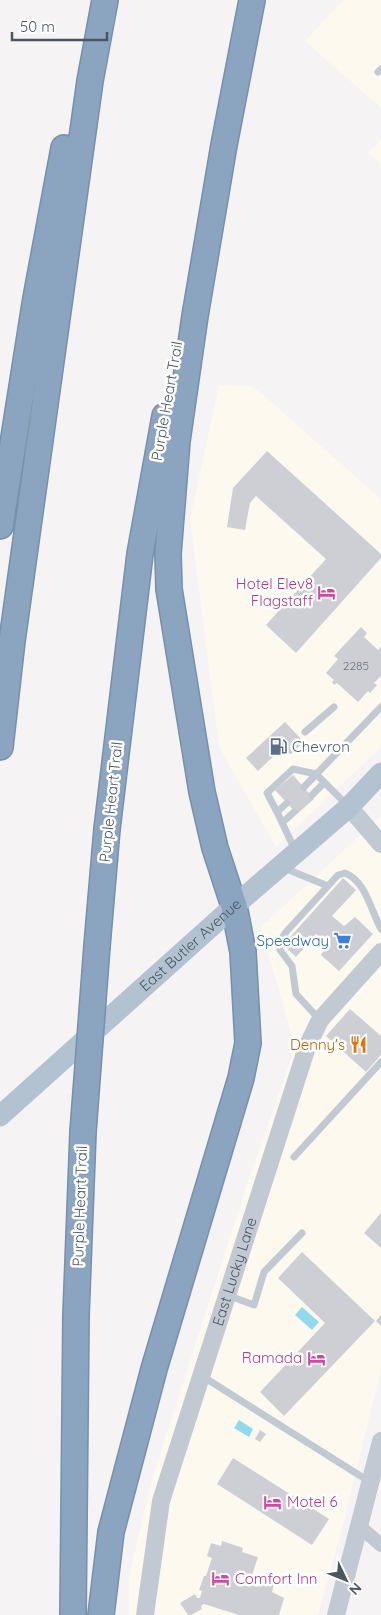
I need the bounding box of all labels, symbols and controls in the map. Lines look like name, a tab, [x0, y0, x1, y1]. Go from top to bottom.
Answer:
scale bar	[12, 10, 108, 42]
text: 50 m	[20, 17, 55, 36]
street label: Purple Heart Trail	[147, 340, 186, 462]
place label: Hotel Elev8 Flagstaff	[236, 574, 313, 610]
hotel icon: Hotel Elev8 Flagstaff	[317, 583, 337, 603]
house number: 2285	[343, 658, 369, 673]
fuel station icon: Chevron	[268, 737, 288, 757]
place label: Chevron	[292, 737, 350, 756]
street label: Purple Heart Trail	[95, 741, 126, 863]
street label: East Butler Avenue	[135, 894, 245, 995]
place label: Speedway	[256, 931, 329, 950]
supermarket icon: Speedway	[333, 931, 353, 951]
place label: Denny's	[290, 1035, 345, 1054]
restaurant icon: Denny's	[349, 1035, 369, 1055]
street label: Purple Heart Trail	[68, 1145, 91, 1267]
street label: East Lucky Lane	[208, 1215, 261, 1328]
place label: Ramada	[242, 1348, 302, 1367]
hotel icon: Ramada	[306, 1348, 326, 1368]
hotel icon: Motel 6	[263, 1492, 283, 1512]
place label: Motel 6	[287, 1492, 338, 1511]
north arrow	[321, 1555, 371, 1605]
hotel icon: Comfort Inn	[211, 1569, 231, 1589]
place label: Comfort Inn	[235, 1569, 317, 1588]
text: N	[345, 1579, 366, 1599]

